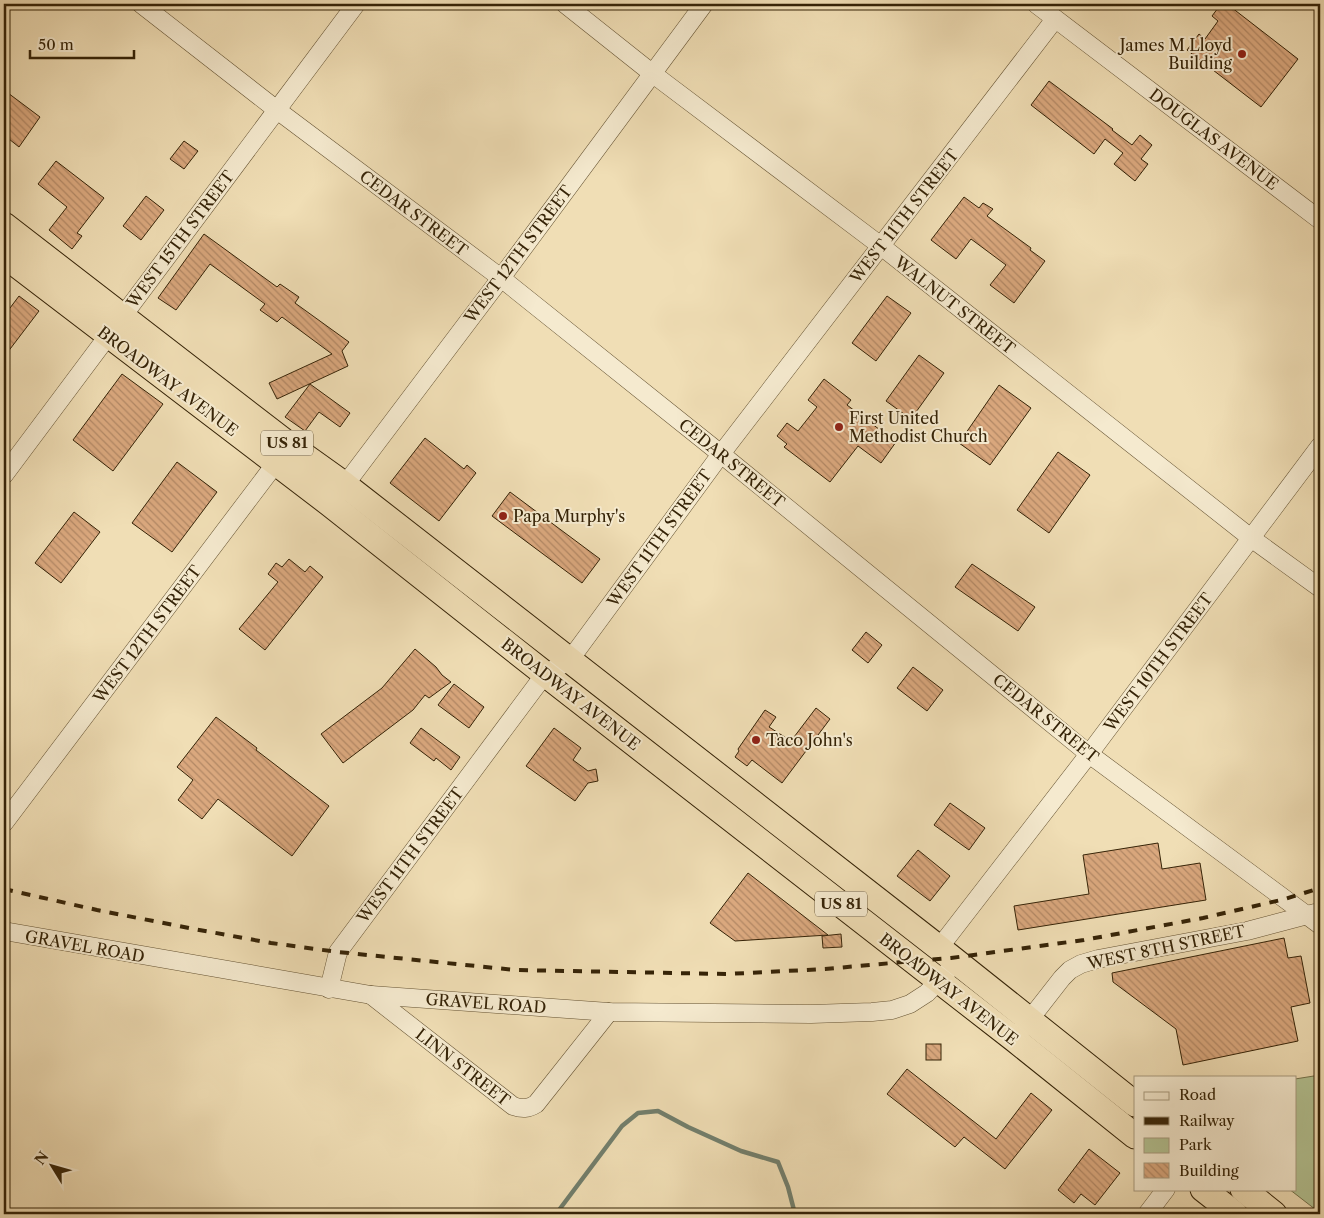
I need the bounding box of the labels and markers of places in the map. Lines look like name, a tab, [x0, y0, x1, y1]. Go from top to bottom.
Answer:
place label: James M Lloyd Building	[1117, 35, 1233, 73]
marker: James M Lloyd Building	[1236, 48, 1248, 60]
place label: First United Methodist Church	[849, 408, 988, 446]
marker: First United Methodist Church	[833, 421, 845, 433]
place label: Papa Murphy's	[513, 506, 625, 526]
marker: Papa Murphy's	[497, 510, 509, 522]
place label: Taco John's	[766, 730, 853, 750]
marker: Taco John's	[750, 734, 762, 746]

